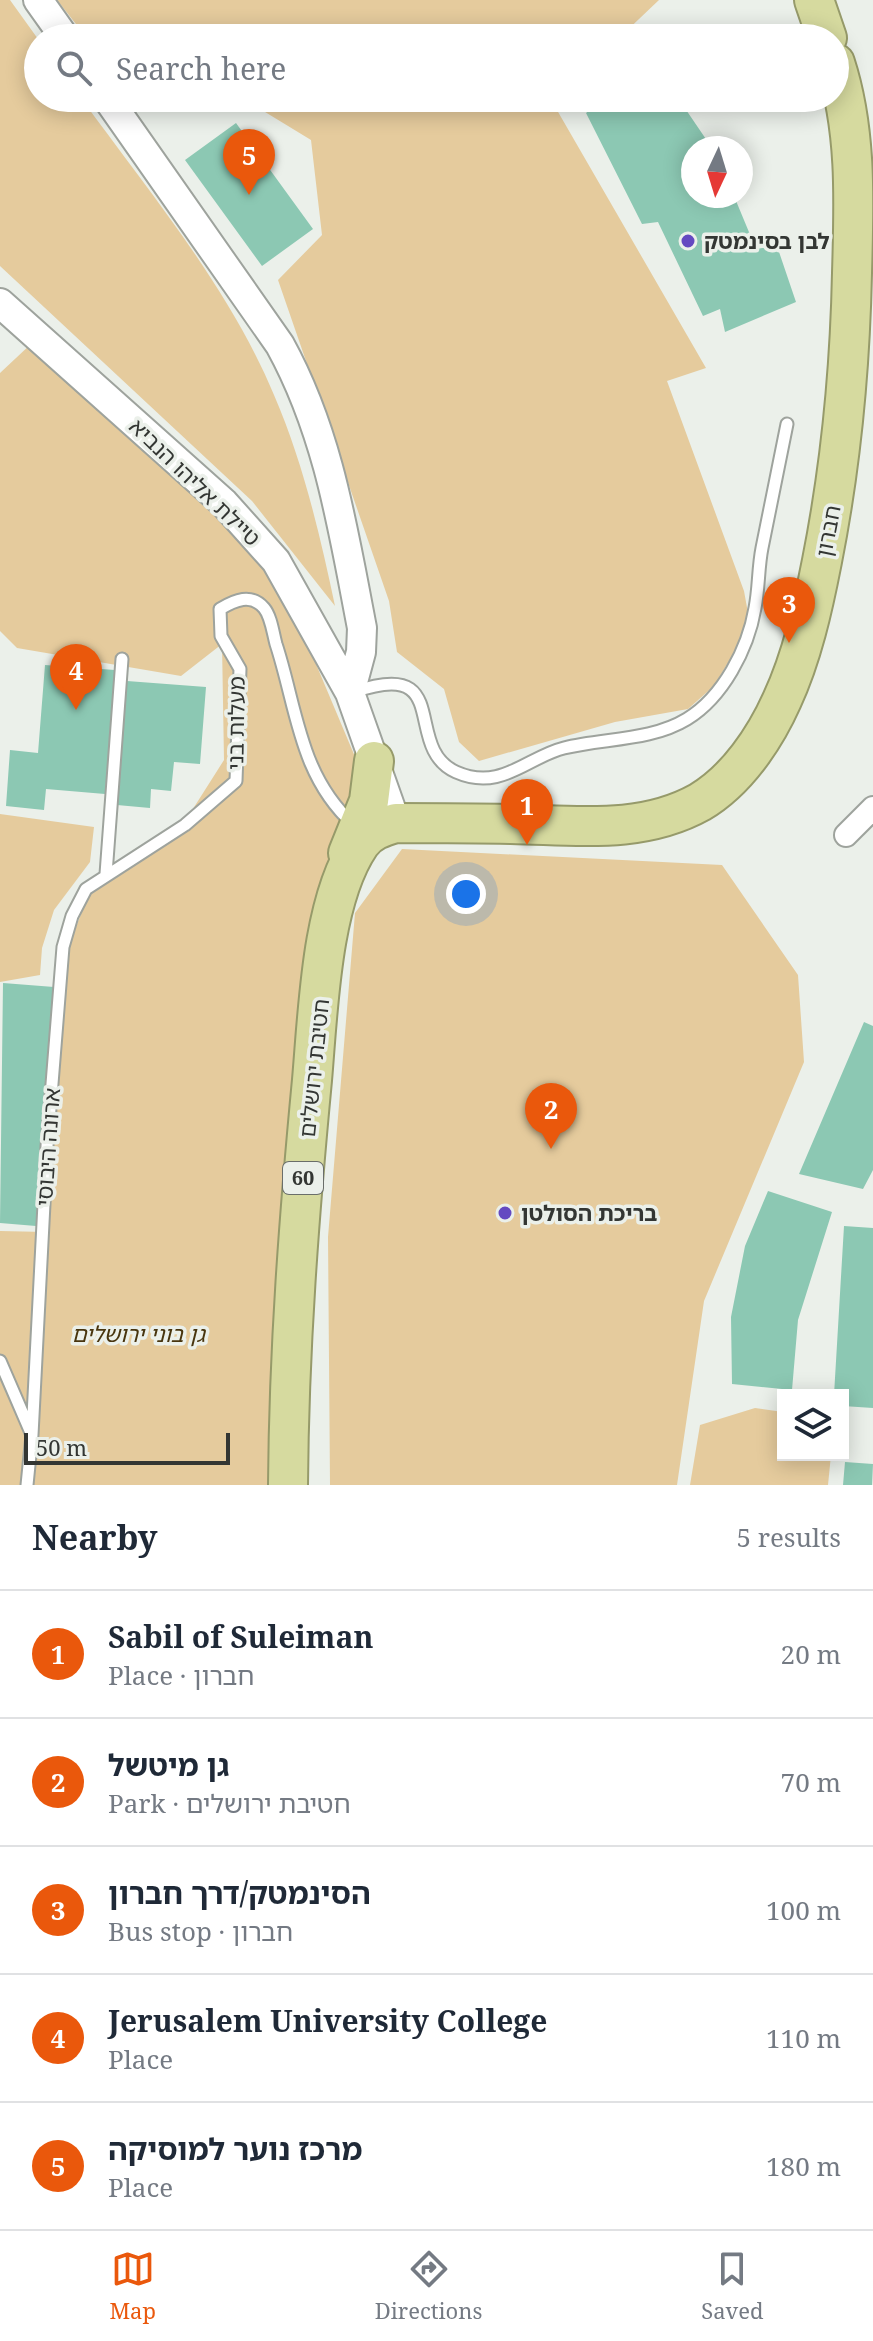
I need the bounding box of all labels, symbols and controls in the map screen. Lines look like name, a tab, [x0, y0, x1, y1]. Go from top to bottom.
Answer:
search box	[24, 24, 849, 112]
icon: search	[52, 46, 96, 90]
text: Search here	[116, 48, 286, 89]
pin: 5	[223, 129, 275, 195]
north arrow	[681, 136, 753, 208]
place label: לבן בסינמטק	[704, 225, 830, 255]
marker: לבן בסינמטק	[679, 232, 697, 250]
street label: טיילת אליהו הנביא	[124, 411, 268, 552]
street label: חברון	[807, 502, 847, 559]
pin: 3	[763, 577, 815, 643]
pin: 4	[50, 644, 102, 710]
street label: מעלות בני	[219, 676, 251, 770]
pin: 1	[501, 779, 553, 845]
your location	[446, 874, 486, 914]
street label: חטיבת ירושלים	[291, 997, 335, 1139]
pin: 2	[525, 1083, 577, 1149]
street label: ארונה היבוסי	[28, 1087, 66, 1207]
road number: 60	[283, 1162, 323, 1194]
place label: בריכת הסולטן	[521, 1197, 657, 1227]
marker: בריכת הסולטן	[496, 1204, 514, 1222]
park label: גן בוני ירושלים	[71, 1318, 206, 1348]
map controls	[777, 1389, 849, 1461]
button: layers	[777, 1389, 849, 1461]
scale bar	[24, 1429, 230, 1465]
text: 50 m	[36, 1432, 87, 1462]
text: Nearby	[32, 1514, 158, 1560]
text: 5 results	[736, 1519, 841, 1555]
text: Sabil of Suleiman	[108, 1616, 373, 1657]
text: 1	[51, 1636, 65, 1672]
text: 20 m	[781, 1636, 841, 1672]
text: Place · חברון	[108, 1657, 255, 1693]
text: גן מיטשל	[108, 1744, 229, 1785]
text: 2	[51, 1764, 65, 1800]
text: 70 m	[781, 1764, 841, 1800]
text: Park · חטיבת ירושלים	[108, 1785, 351, 1821]
text: הסינמטק/דרך חברון	[108, 1872, 371, 1913]
text: 3	[51, 1892, 65, 1928]
text: 100 m	[766, 1892, 841, 1928]
text: Bus stop · חברון	[108, 1913, 293, 1949]
text: Jerusalem University College	[108, 2000, 547, 2041]
text: 4	[51, 2020, 65, 2056]
text: 110 m	[766, 2020, 841, 2056]
text: Place	[108, 2041, 173, 2077]
text: מרכז נוער למוסיקה	[108, 2128, 362, 2169]
text: 5	[51, 2148, 65, 2184]
text: 180 m	[766, 2148, 841, 2184]
text: Place	[108, 2169, 173, 2205]
tab: Map	[109, 2247, 156, 2325]
tab: Directions	[375, 2247, 482, 2325]
tab: Saved	[701, 2247, 764, 2325]

